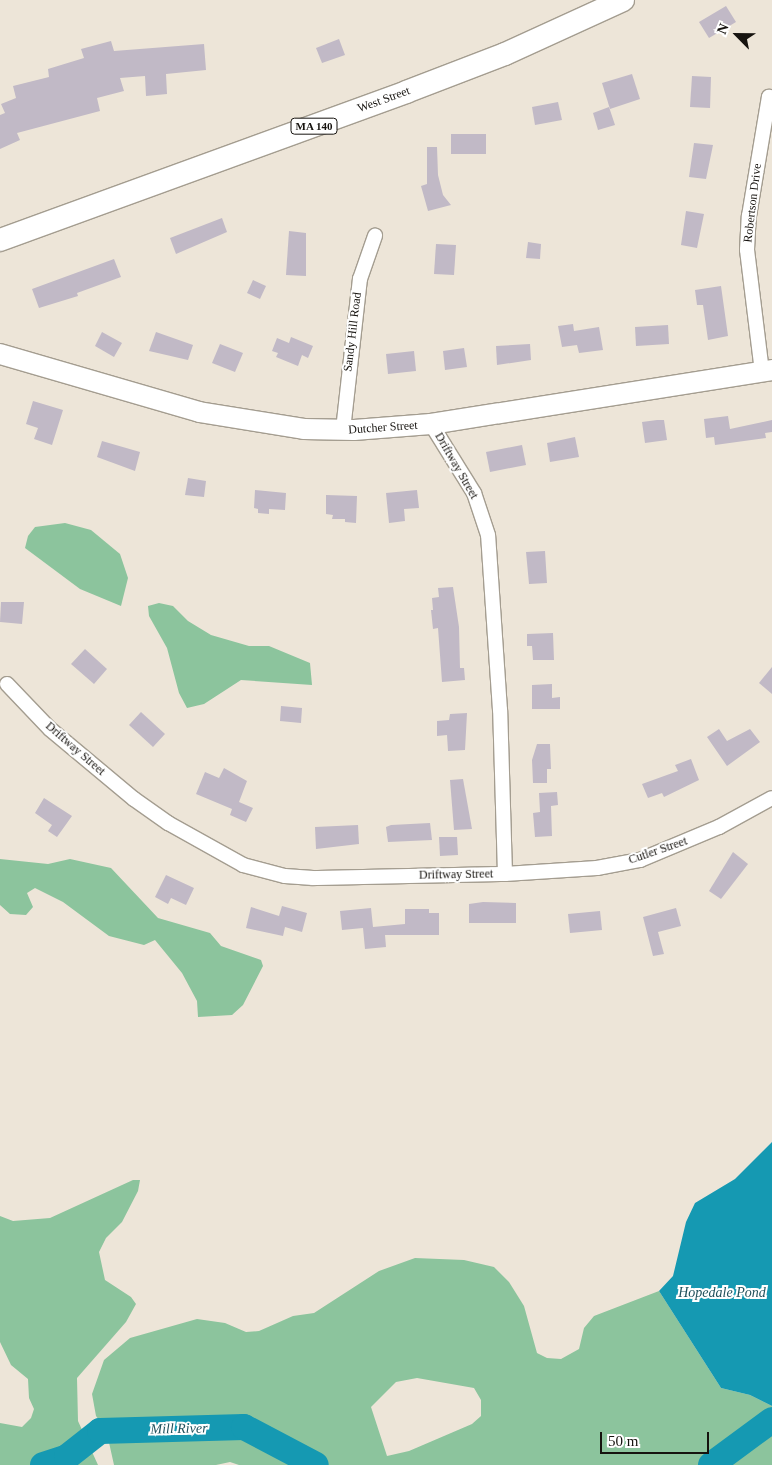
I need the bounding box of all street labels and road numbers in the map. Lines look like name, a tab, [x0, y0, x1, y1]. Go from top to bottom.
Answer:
street label: West Street	[356, 84, 412, 116]
road number: MA 140	[289, 118, 339, 134]
street label: Robertson Drive	[741, 163, 765, 243]
street label: Sandy Hill Road	[341, 291, 365, 373]
street label: Dutcher Street	[348, 418, 418, 438]
street label: Driftway Street	[431, 430, 481, 502]
street label: Driftway Street	[42, 719, 108, 779]
street label: Cutler Street	[627, 834, 689, 868]
street label: Driftway Street	[419, 867, 493, 883]

